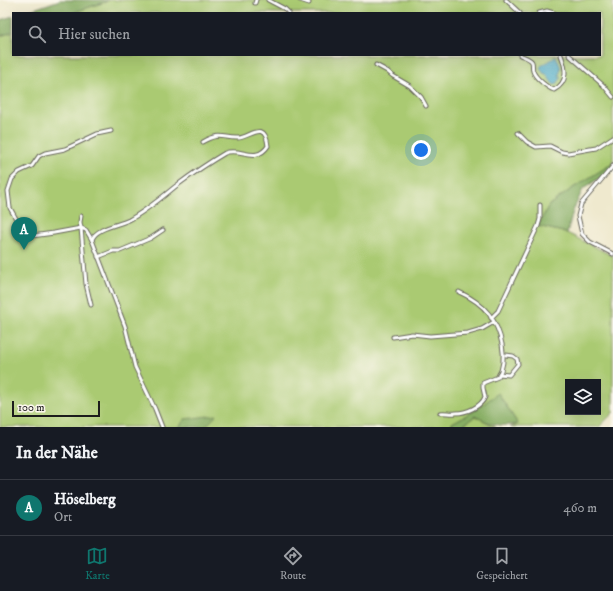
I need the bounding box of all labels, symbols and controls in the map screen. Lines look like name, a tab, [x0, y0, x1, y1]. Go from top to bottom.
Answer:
search box	[12, 12, 601, 56]
icon: search	[26, 23, 48, 45]
text: Hier suchen	[58, 25, 130, 44]
your location	[411, 140, 431, 160]
pin: A	[11, 217, 37, 250]
map controls	[565, 379, 601, 415]
button: layers	[565, 379, 601, 415]
scale bar	[12, 399, 100, 418]
text: 100 m	[18, 401, 44, 415]
text: In der Nähe	[16, 442, 98, 464]
text: Höselberg	[54, 490, 116, 509]
text: A	[25, 500, 33, 516]
text: 460 m	[563, 500, 597, 516]
text: Ort	[54, 509, 72, 525]
tab: Karte	[85, 545, 110, 583]
tab: Route	[280, 545, 306, 583]
tab: Gespeichert	[476, 545, 528, 583]

